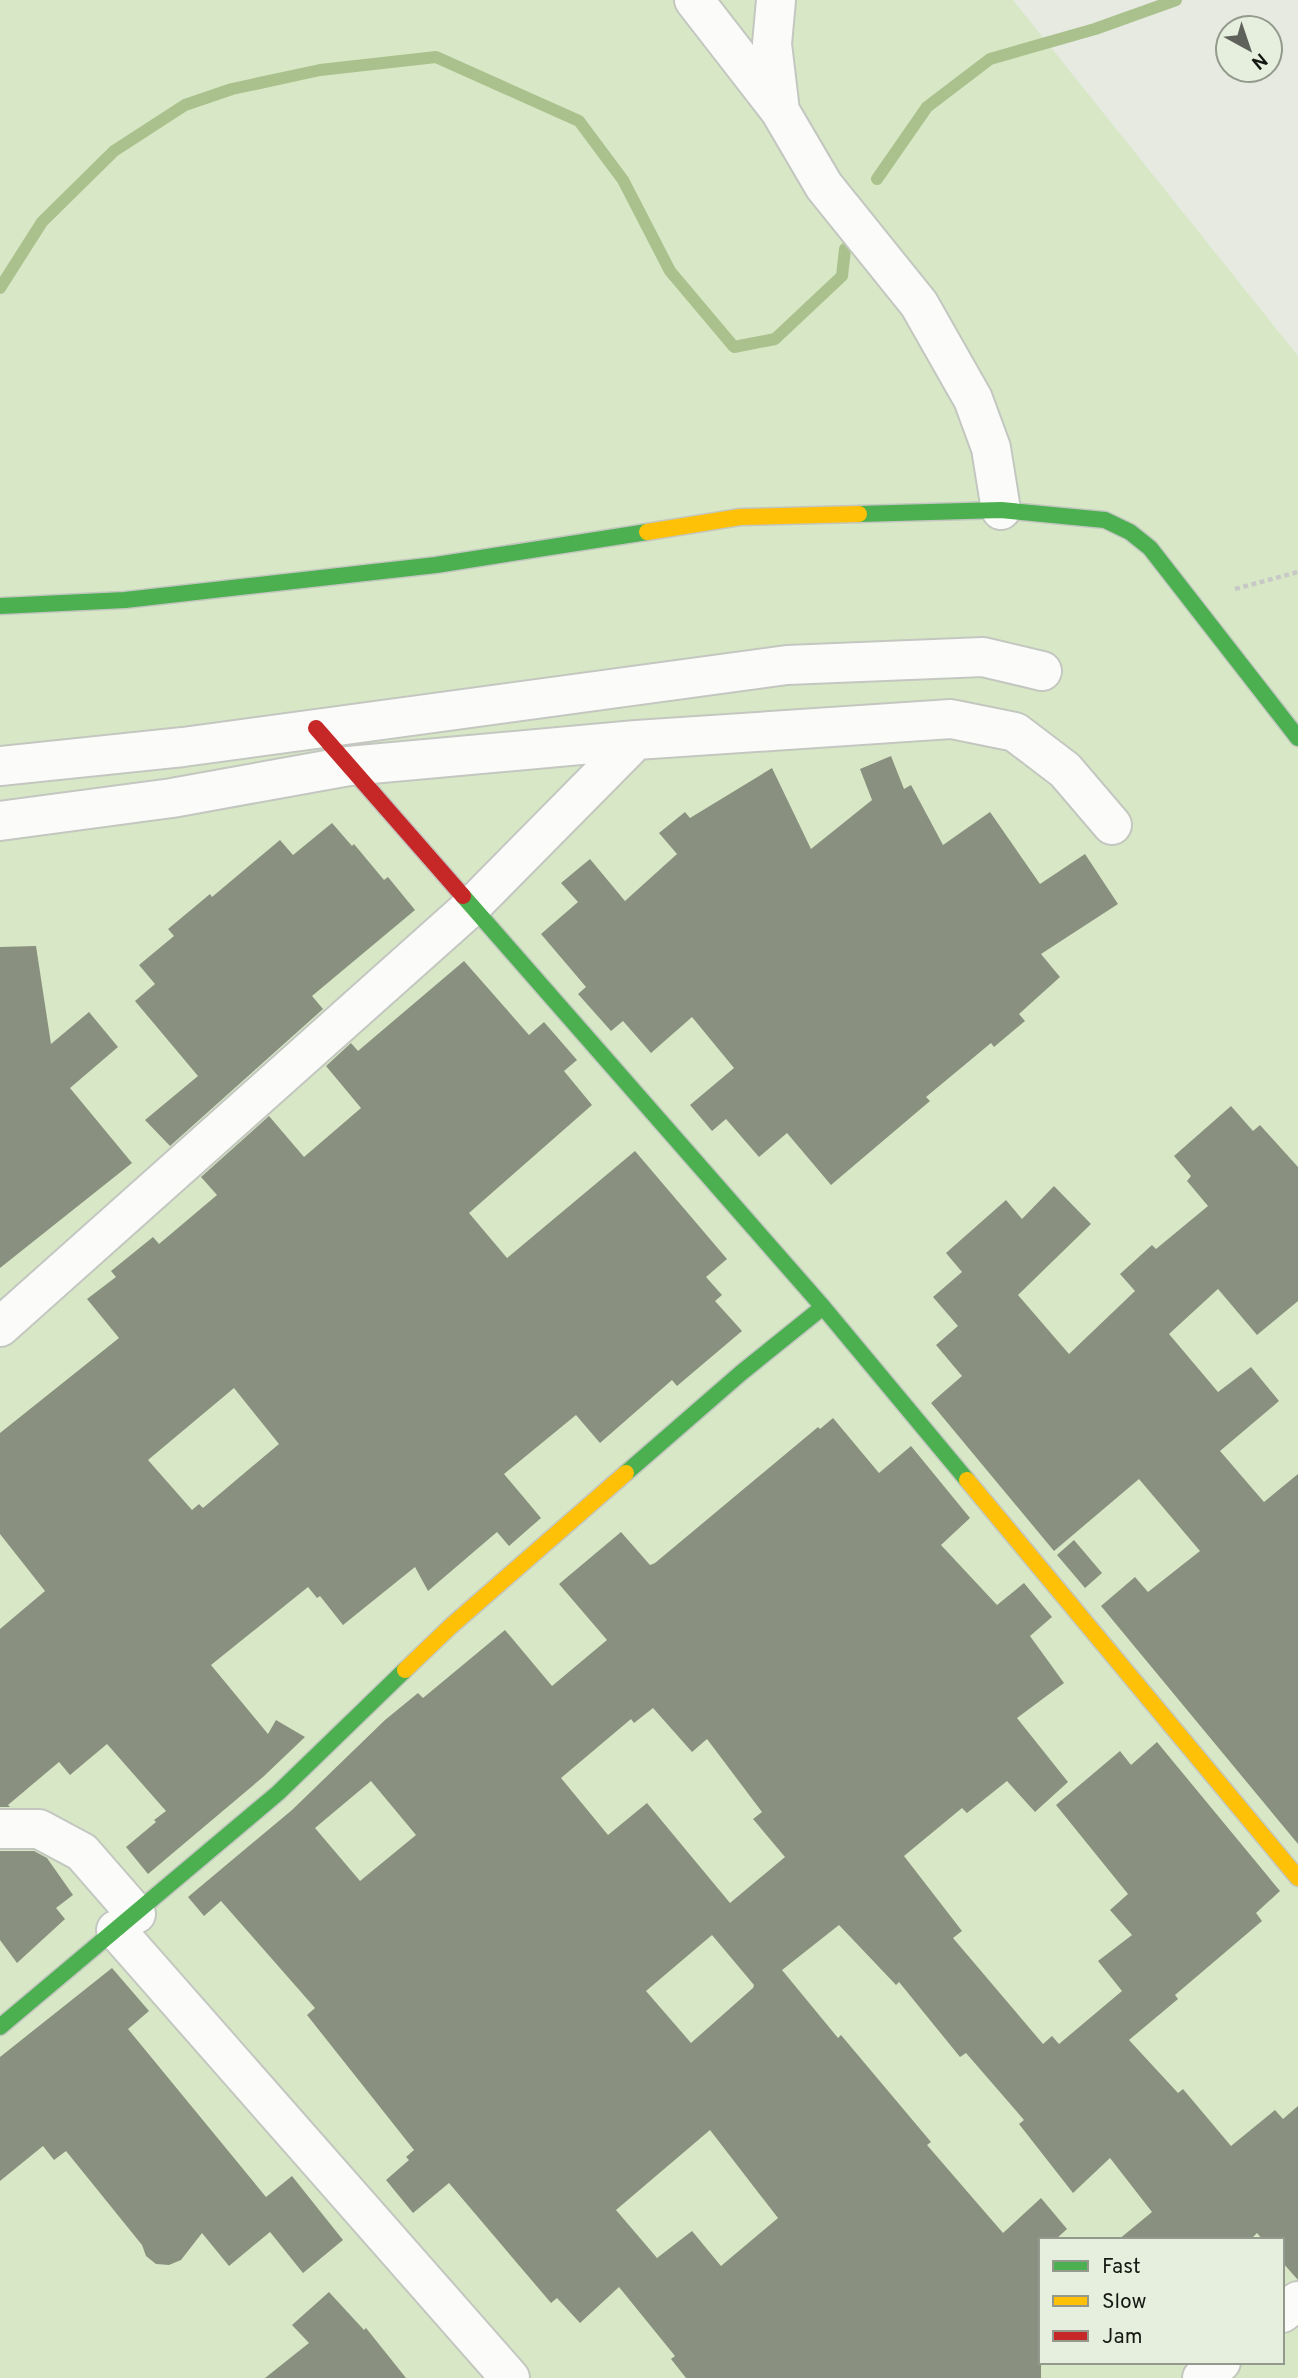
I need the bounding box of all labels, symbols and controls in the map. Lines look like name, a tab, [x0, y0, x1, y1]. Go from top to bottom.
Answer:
north arrow	[1214, 14, 1284, 84]
text: N	[1246, 47, 1272, 74]
legend	[1039, 2238, 1284, 2364]
text: Fast	[1102, 2254, 1141, 2281]
text: Slow	[1102, 2289, 1147, 2316]
text: Jam	[1102, 2324, 1143, 2351]

